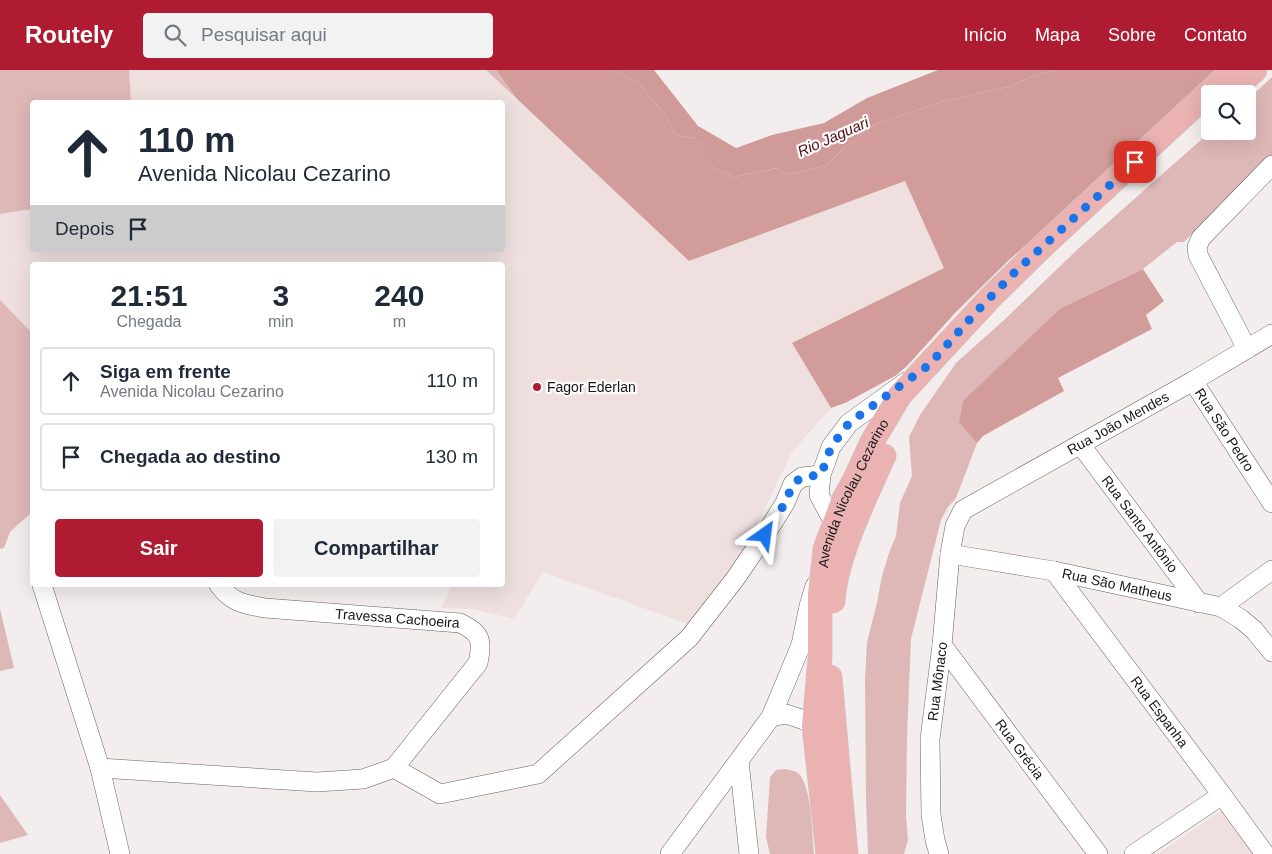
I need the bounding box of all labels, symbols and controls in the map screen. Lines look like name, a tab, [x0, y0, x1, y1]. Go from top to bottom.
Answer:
search box	[143, 13, 493, 58]
text: Routely	[25, 21, 113, 48]
icon: search	[161, 21, 189, 49]
text: Pesquisar aqui	[201, 24, 327, 45]
text: Início	[964, 25, 1007, 45]
text: Mapa	[1035, 25, 1080, 45]
text: Sobre	[1108, 25, 1156, 45]
text: Contato	[1184, 25, 1247, 45]
map controls	[1201, 85, 1256, 140]
button: search	[1201, 85, 1256, 140]
water label: Rio Jaguari	[795, 113, 872, 160]
icon: ahead	[55, 120, 120, 185]
text: 110 m	[138, 120, 235, 159]
pin	[1114, 141, 1156, 183]
icon: arrive	[1121, 148, 1149, 176]
text: Avenida Nicolau Cezarino	[138, 161, 391, 186]
icon: arrive	[124, 215, 152, 243]
text: Depois	[55, 218, 114, 239]
text: 21:51	[111, 279, 187, 312]
text: 3	[272, 279, 289, 312]
text: 240	[374, 279, 424, 312]
text: Chegada	[116, 313, 181, 330]
text: min	[268, 313, 294, 330]
text: m	[393, 313, 406, 330]
text: Siga em frente	[100, 361, 231, 382]
icon: ahead	[57, 367, 85, 395]
text: 110 m	[427, 370, 478, 391]
place label: Fagor Ederlan	[547, 379, 636, 395]
marker: Fagor Ederlan	[531, 381, 543, 393]
text: Avenida Nicolau Cezarino	[100, 383, 284, 400]
street label: Rua São Pedro	[1192, 385, 1257, 474]
street label: Rua João Mendes	[1064, 388, 1171, 458]
street label: Avenida Nicolau Cezarino	[815, 416, 892, 569]
icon: arrive	[57, 443, 85, 471]
text: Chegada ao destino	[100, 446, 281, 467]
text: 130 m	[425, 446, 478, 467]
street label: Rua Santo Antônio	[1098, 472, 1181, 576]
position arrow	[738, 508, 790, 560]
button: Sair	[55, 519, 263, 577]
button: Compartilhar	[273, 519, 480, 577]
street label: Rua São Matheus	[1061, 565, 1174, 604]
street label: Travessa Cachoeira	[335, 605, 460, 631]
street label: Rua Mônaco	[924, 641, 950, 722]
street label: Rua Espanha	[1128, 673, 1192, 751]
street label: Rua Grécia	[992, 716, 1047, 783]

